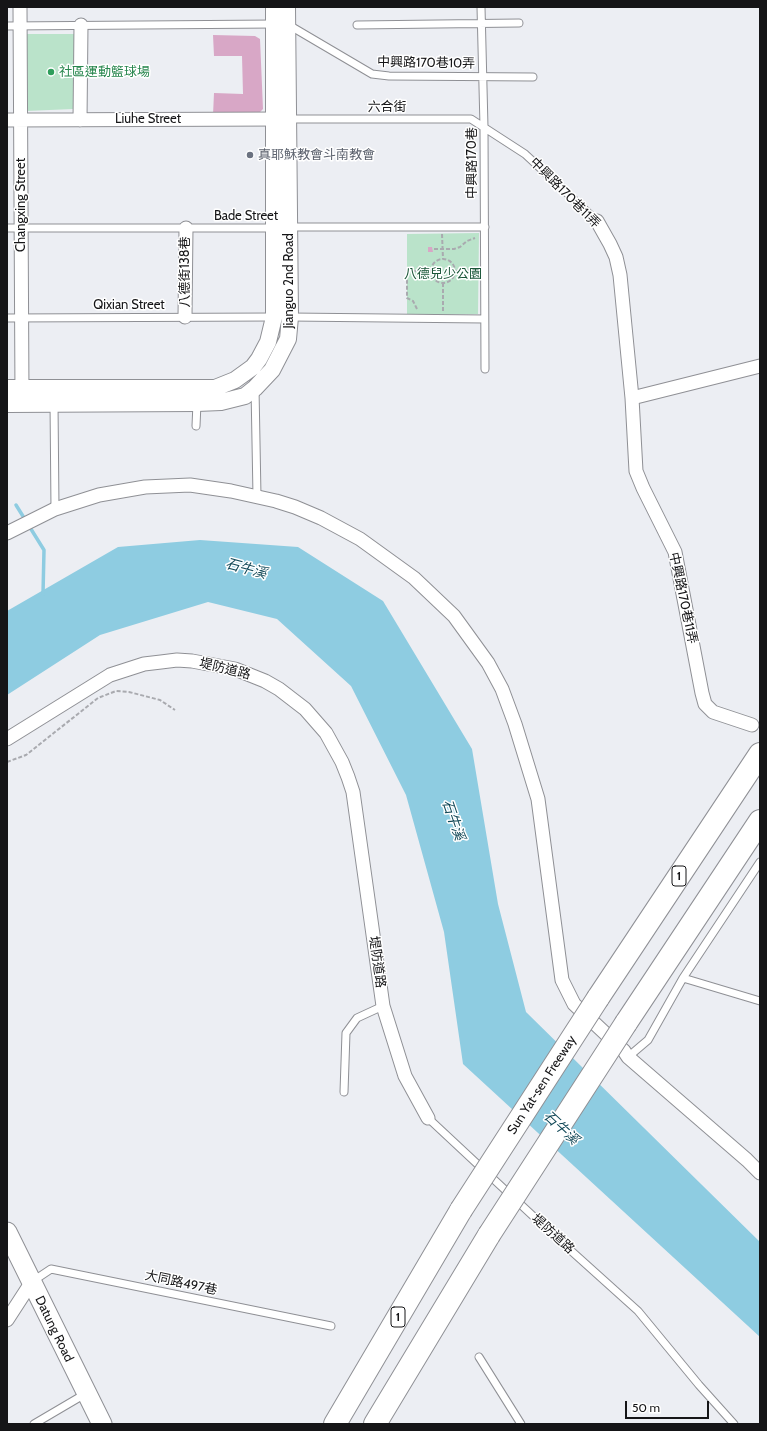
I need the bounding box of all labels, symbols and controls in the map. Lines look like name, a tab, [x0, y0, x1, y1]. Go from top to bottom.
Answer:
street label: 中興路170巷10弄	[377, 54, 475, 72]
place label: 社區運動籃球場	[59, 64, 150, 80]
marker: 社區運動籃球場	[46, 67, 56, 77]
street label: 六合街	[368, 99, 406, 115]
street label: Liuhe Street	[115, 111, 181, 127]
street label: 中興路170巷	[464, 127, 480, 199]
place label: 真耶穌教會斗南教會	[258, 147, 375, 163]
marker: 真耶穌教會斗南教會	[245, 150, 255, 160]
street label: 中興路170巷11弄	[527, 155, 603, 231]
street label: Changxing Street	[13, 158, 29, 252]
street label: Bade Street	[214, 208, 278, 224]
street label: Jianguo 2nd Road	[281, 233, 297, 329]
street label: 八德街138巷	[177, 236, 193, 308]
park label: 八德兒少公園	[404, 266, 482, 282]
street label: Qixian Street	[93, 297, 165, 313]
street label: 中興路170巷11弄	[666, 551, 700, 645]
water label: 石牛溪	[224, 555, 268, 583]
street label: 堤防道路	[198, 655, 252, 683]
water label: 石牛溪	[438, 797, 468, 843]
road number: 1	[672, 866, 686, 886]
street label: 堤防道路	[366, 935, 388, 989]
street label: Sun Yat-sen Freeway	[504, 1033, 580, 1137]
water label: 石牛溪	[540, 1108, 582, 1148]
street label: 堤防道路	[528, 1211, 578, 1257]
street label: 大同路497巷	[143, 1268, 219, 1298]
street label: Datung Road	[31, 1293, 77, 1365]
road number: 1	[391, 1307, 405, 1327]
scale bar	[627, 1393, 711, 1419]
text: 50 m	[632, 1400, 660, 1415]

